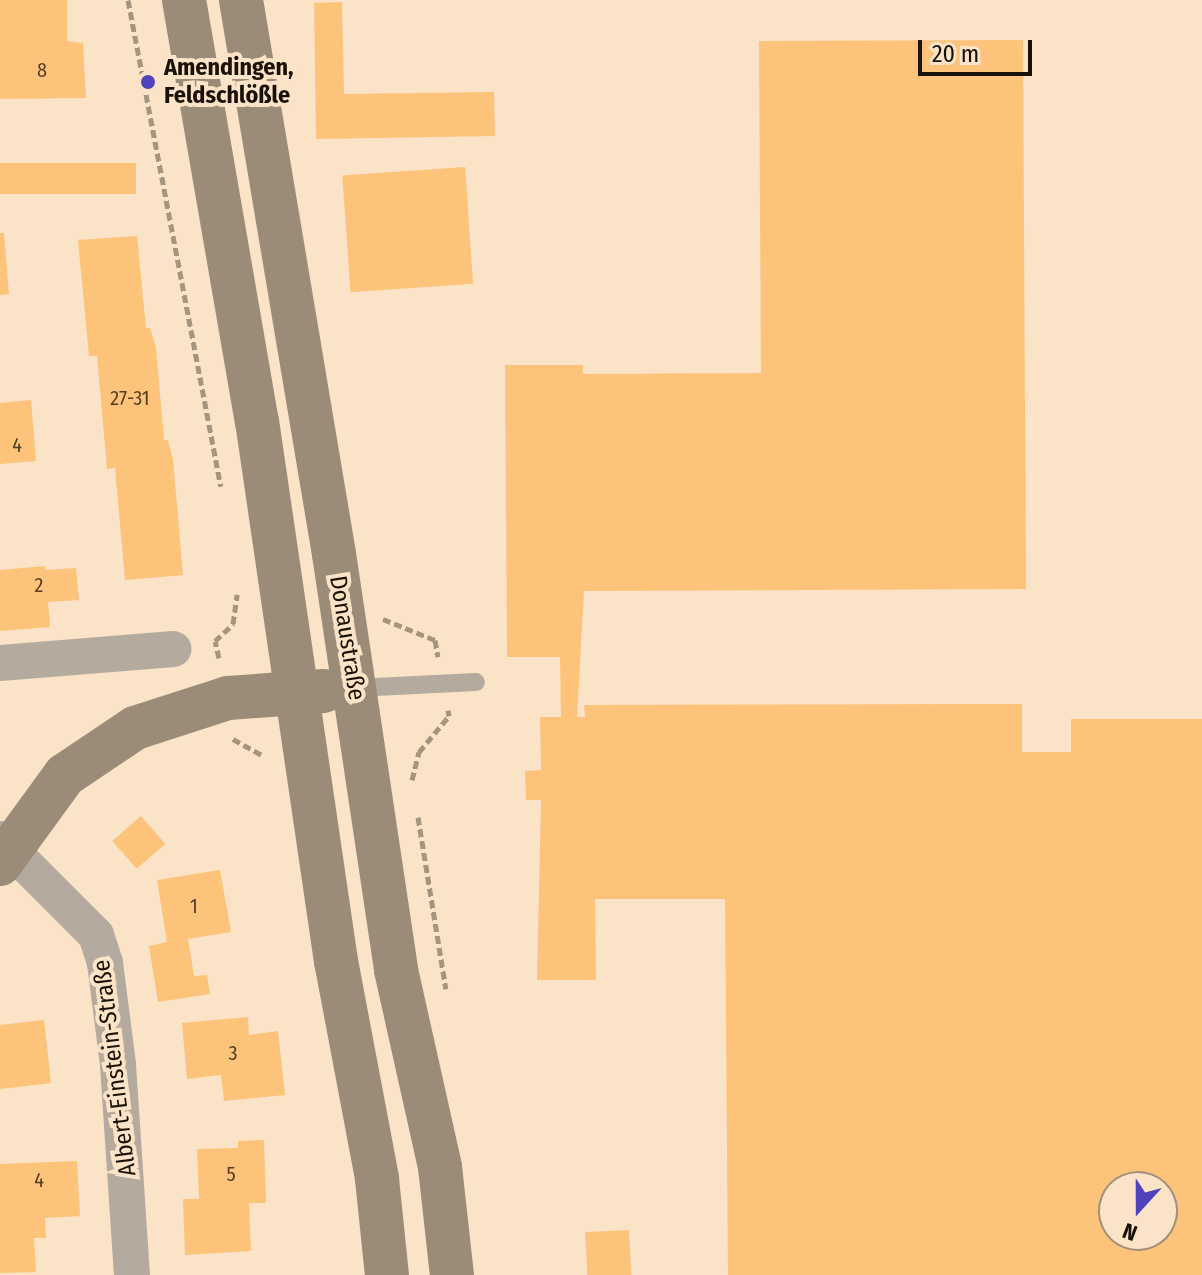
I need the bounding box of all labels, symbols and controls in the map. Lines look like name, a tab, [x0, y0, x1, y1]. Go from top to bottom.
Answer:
scale bar	[922, 24, 1036, 74]
text: 20 m	[932, 40, 979, 68]
place label: Amendingen, Feldschlößle	[164, 54, 294, 110]
house number: 8	[37, 58, 47, 82]
marker: Amendingen, Feldschlößle	[139, 73, 157, 91]
house number: 27-31	[110, 386, 150, 410]
house number: 4	[12, 433, 22, 457]
house number: 2	[35, 573, 43, 597]
street label: Donaustraße	[323, 574, 371, 702]
house number: 1	[190, 894, 198, 918]
street label: Albert-Einstein-Straße	[87, 958, 143, 1178]
house number: 3	[228, 1041, 238, 1065]
house number: 5	[226, 1162, 236, 1186]
house number: 4	[34, 1168, 44, 1192]
north arrow	[1098, 1171, 1178, 1251]
text: N	[1119, 1217, 1141, 1247]

